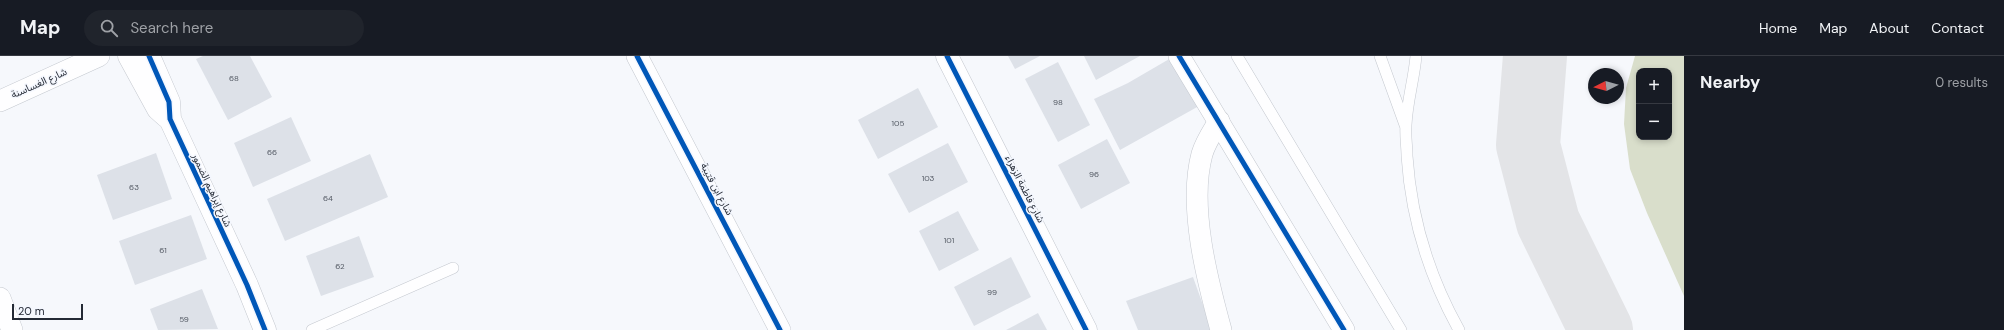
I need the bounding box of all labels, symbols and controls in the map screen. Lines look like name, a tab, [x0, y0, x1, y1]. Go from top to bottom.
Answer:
search box	[84, 10, 364, 46]
text: Map	[20, 15, 60, 40]
icon: search	[98, 17, 120, 39]
text: Search here	[130, 18, 213, 38]
text: Home	[1759, 19, 1797, 37]
text: Map	[1819, 19, 1847, 37]
text: About	[1869, 19, 1909, 37]
text: Contact	[1931, 19, 1984, 37]
street label: شارع الغساسنة	[9, 65, 70, 102]
north arrow	[1588, 68, 1624, 104]
map controls	[1636, 68, 1672, 140]
button: +	[1636, 68, 1672, 104]
text: Nearby	[1700, 71, 1760, 93]
house number: 68	[229, 73, 239, 83]
text: 0 results	[1935, 74, 1988, 91]
house number: 98	[1053, 97, 1063, 107]
button: −	[1636, 104, 1672, 140]
house number: 105	[892, 118, 905, 128]
house number: 66	[267, 147, 277, 157]
street label: شارع إبراهيم الضمور	[188, 150, 235, 229]
street label: شارع فاطمة الزهراء	[1001, 153, 1048, 226]
street label: شارع ابن قتيبة	[697, 161, 736, 218]
house number: 96	[1089, 169, 1099, 179]
house number: 103	[922, 173, 935, 183]
house number: 63	[129, 182, 139, 192]
house number: 64	[323, 193, 333, 203]
house number: 101	[944, 235, 954, 245]
house number: 61	[159, 245, 167, 255]
house number: 62	[335, 261, 345, 271]
house number: 99	[987, 287, 997, 297]
scale bar	[12, 302, 83, 321]
text: 20 m	[18, 304, 44, 318]
house number: 59	[179, 314, 189, 324]

